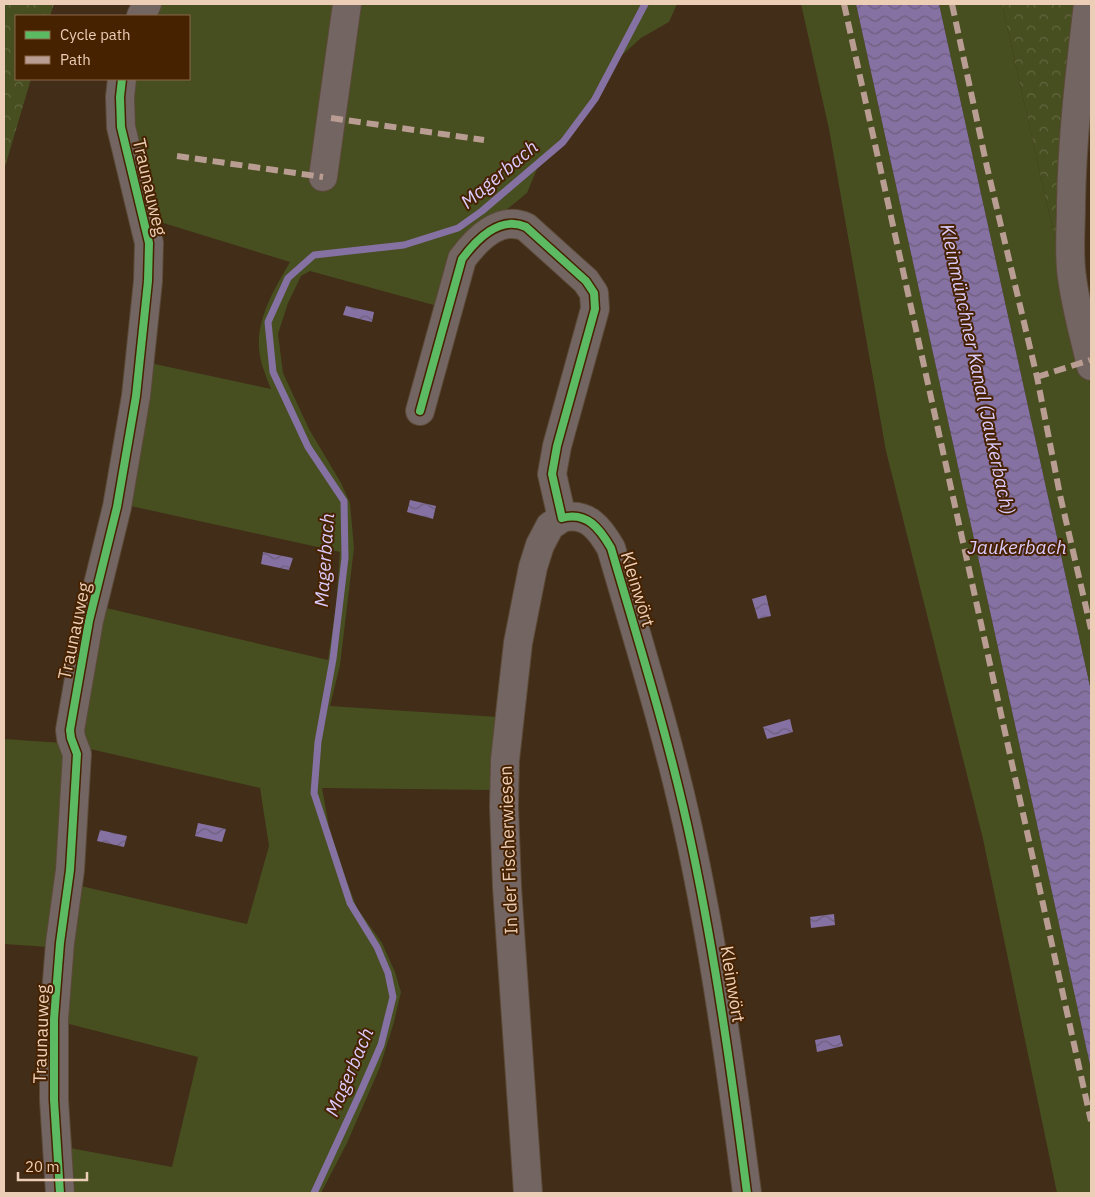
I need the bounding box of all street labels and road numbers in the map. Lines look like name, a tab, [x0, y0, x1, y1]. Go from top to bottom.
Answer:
street label: Traunauweg	[128, 136, 172, 238]
street label: Kleinwört	[616, 549, 660, 629]
street label: Traunauweg	[52, 580, 96, 682]
street label: In der Fischerwiesen	[494, 765, 522, 935]
street label: Kleinwört	[716, 944, 750, 1024]
street label: Traunauweg	[28, 984, 54, 1084]

